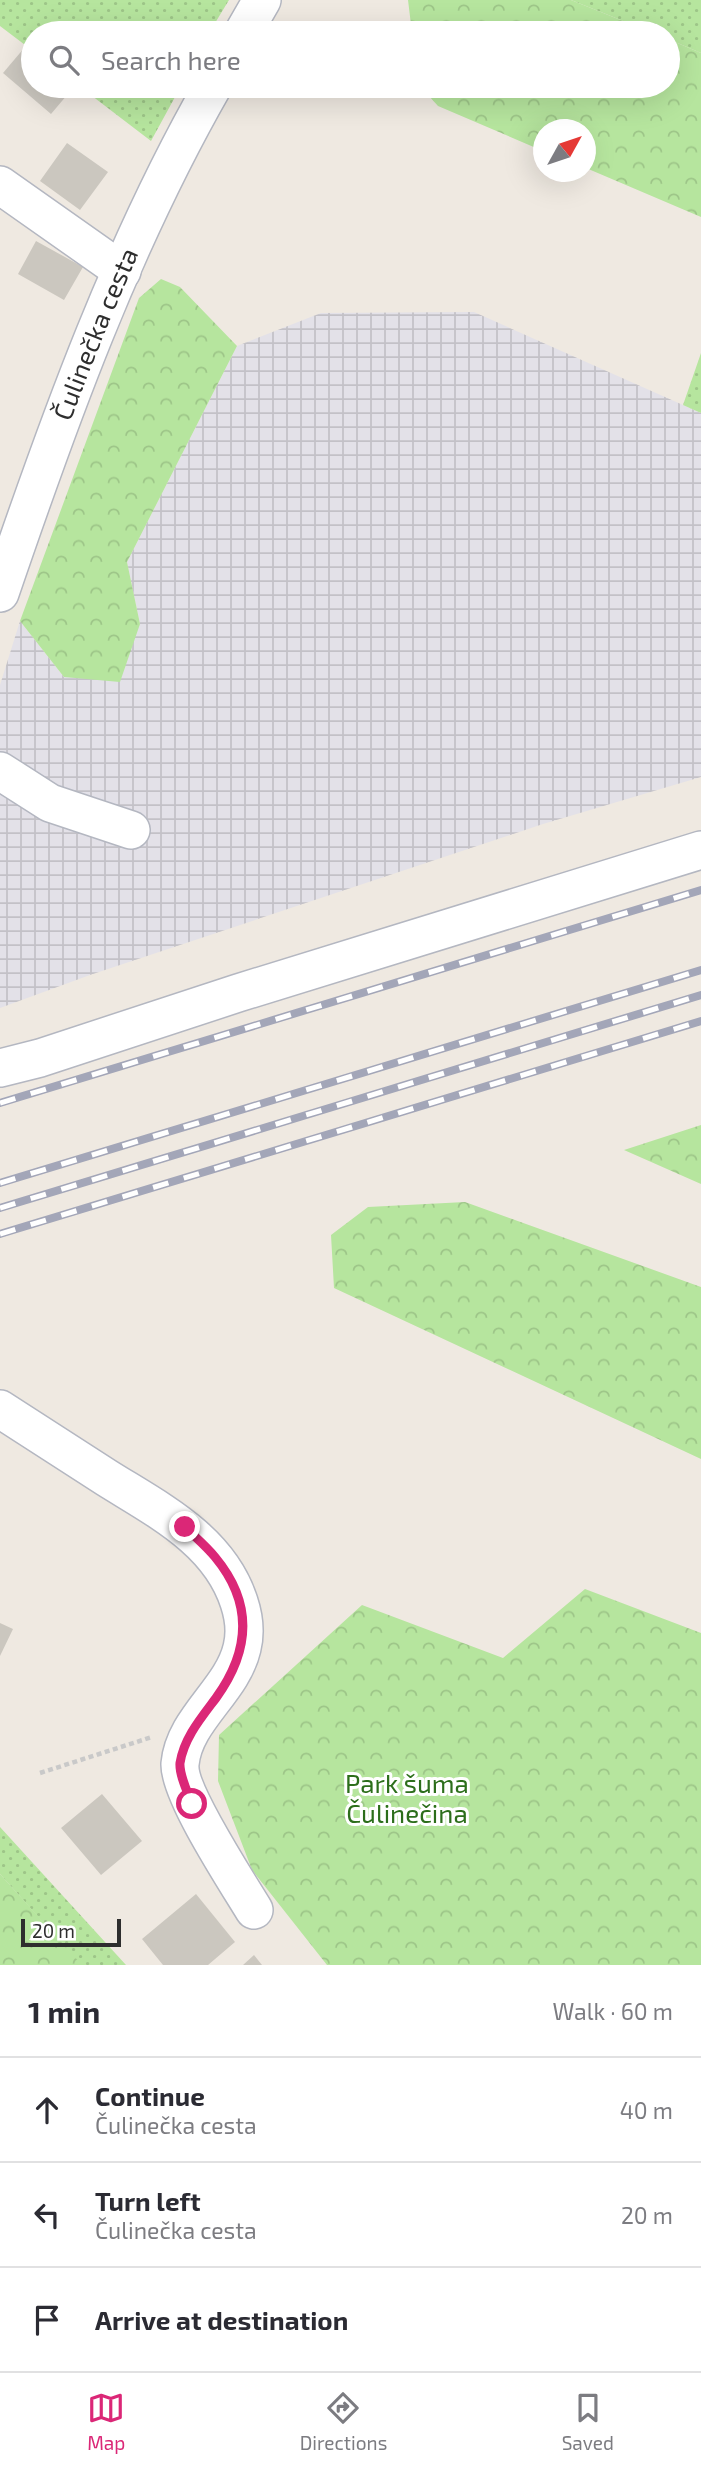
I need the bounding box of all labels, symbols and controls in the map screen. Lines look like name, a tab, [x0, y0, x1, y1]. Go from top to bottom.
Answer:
search box	[21, 21, 680, 98]
icon: search	[45, 41, 83, 79]
text: Search here	[101, 44, 241, 75]
north arrow	[533, 119, 596, 182]
street label: Čulinečka cesta	[46, 243, 143, 424]
route end	[169, 1511, 200, 1542]
park label: Park šuma Čulinečina	[345, 1767, 469, 1828]
route start	[176, 1788, 207, 1819]
scale bar	[21, 1916, 121, 1948]
text: 20 m	[32, 1919, 75, 1942]
text: 1 min	[28, 1993, 100, 2029]
text: Walk · 60 m	[553, 1997, 673, 2025]
text: Continue	[95, 2080, 205, 2111]
icon: ahead	[28, 2091, 66, 2129]
text: 40 m	[620, 2096, 673, 2124]
text: Čulinečka cesta	[95, 2111, 257, 2139]
text: Turn left	[95, 2185, 201, 2216]
icon: left	[28, 2196, 66, 2234]
text: 20 m	[621, 2201, 673, 2229]
text: Čulinečka cesta	[95, 2216, 257, 2244]
icon: arrive	[28, 2301, 66, 2339]
text: Arrive at destination	[95, 2304, 348, 2335]
tab: Map	[87, 2389, 125, 2454]
tab: Directions	[300, 2389, 387, 2454]
tab: Saved	[562, 2389, 614, 2454]

